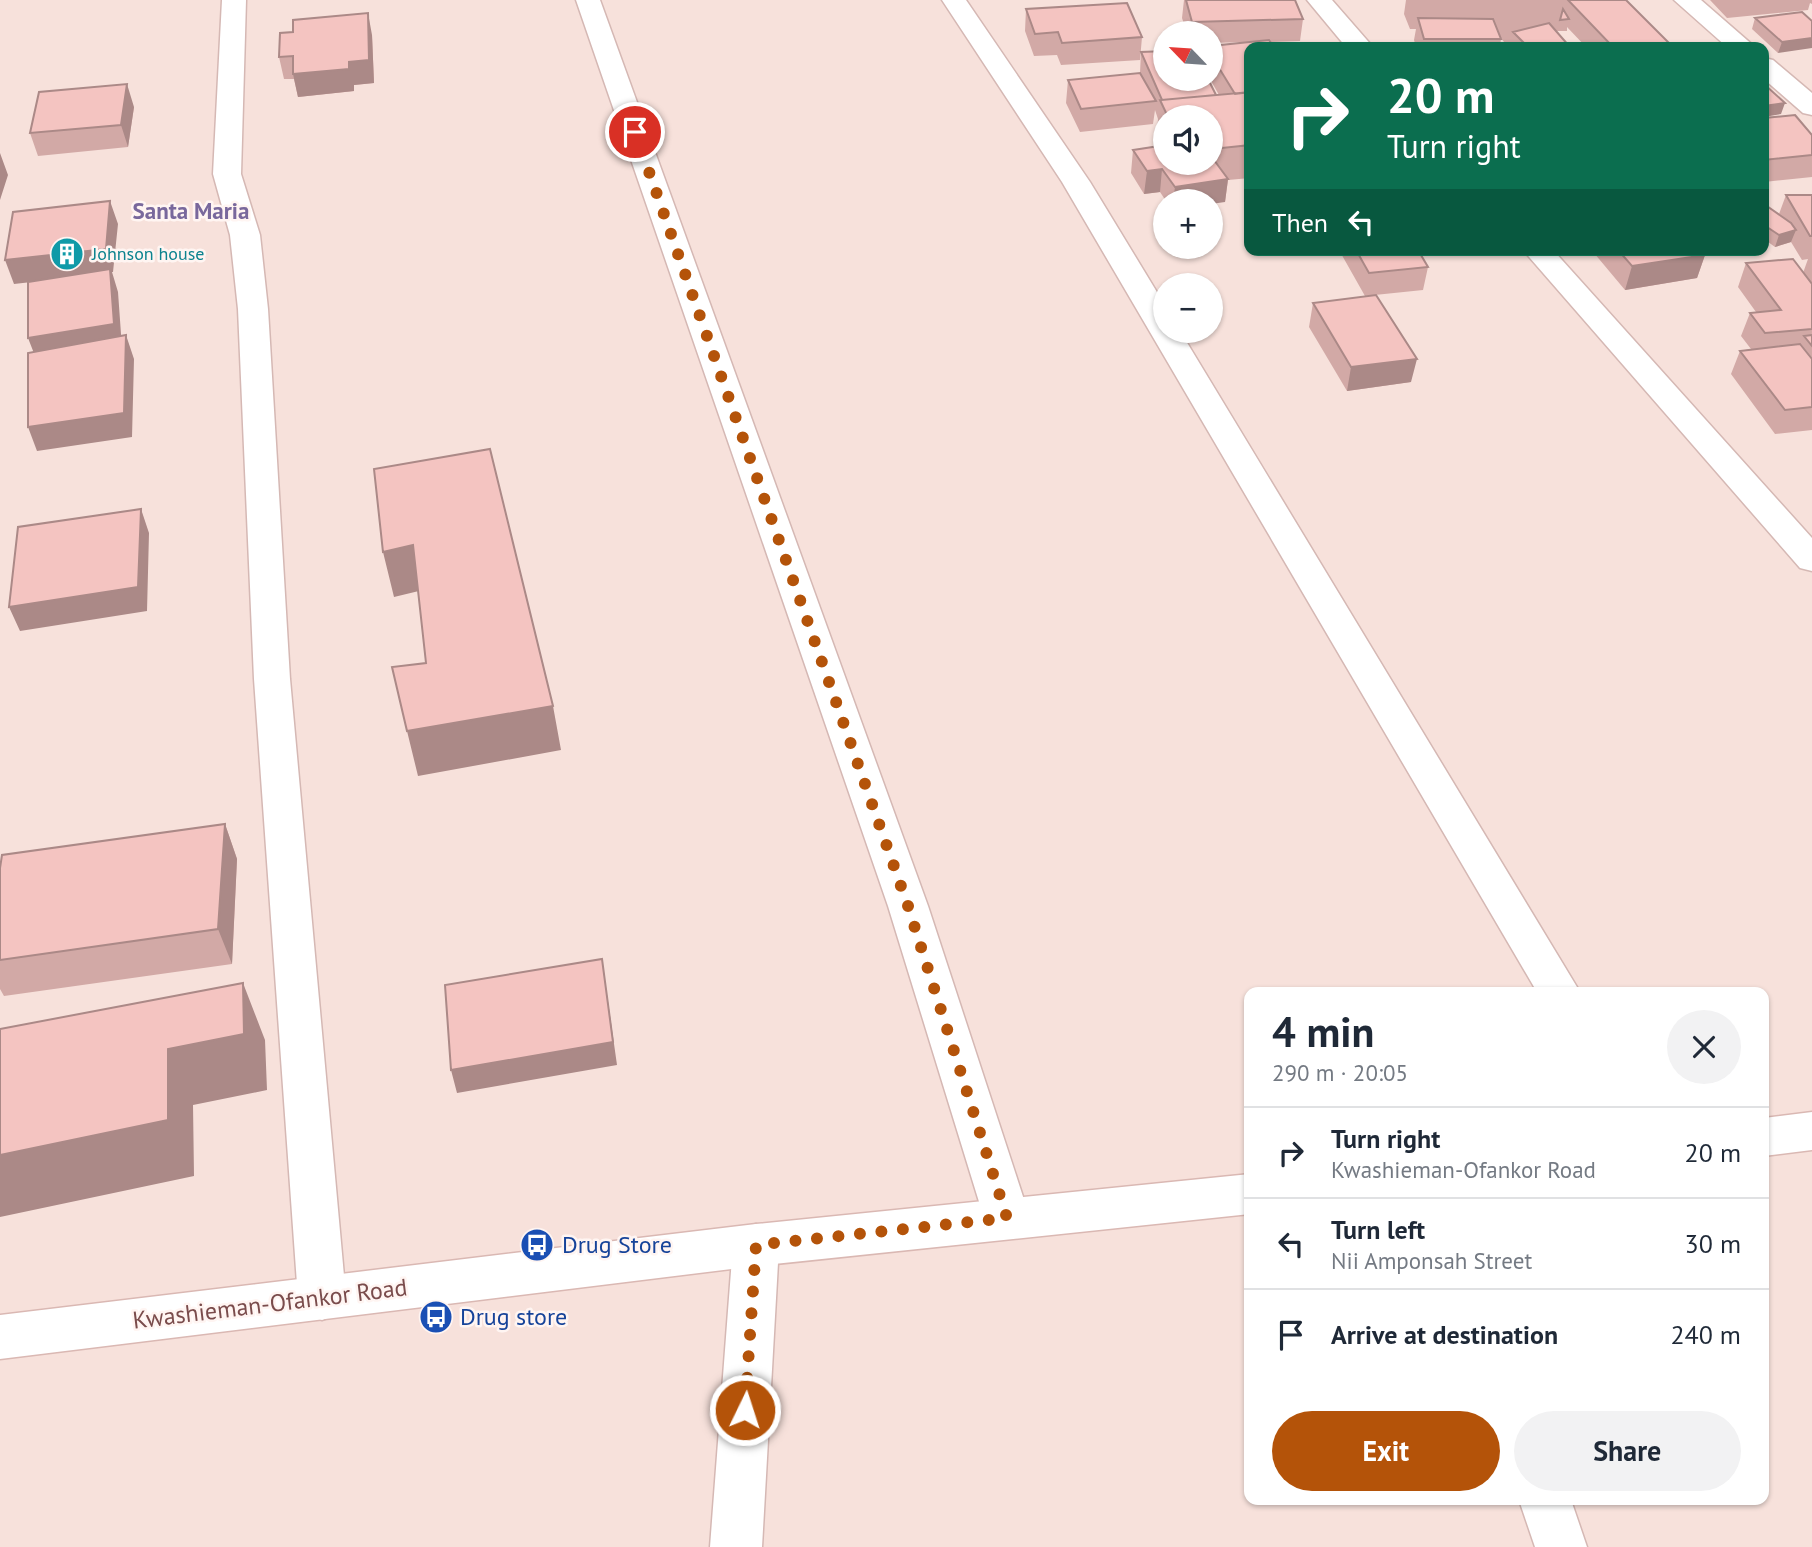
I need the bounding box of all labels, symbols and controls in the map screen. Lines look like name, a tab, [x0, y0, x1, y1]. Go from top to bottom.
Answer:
north arrow	[1153, 21, 1223, 91]
map controls	[1153, 21, 1223, 343]
text: 20 m	[1387, 63, 1494, 127]
icon: right	[1272, 70, 1363, 161]
pin	[605, 102, 665, 162]
button: sound	[1153, 105, 1223, 175]
icon: arrive	[616, 113, 654, 151]
text: Turn right	[1387, 125, 1521, 167]
button: +	[1153, 189, 1223, 259]
district label: Santa Maria	[133, 196, 249, 225]
icon: left	[1342, 203, 1380, 241]
text: Then	[1272, 206, 1328, 239]
building icon: Johnson house	[48, 235, 86, 273]
place label: Johnson house	[91, 242, 204, 265]
button: −	[1153, 273, 1223, 343]
text: 4 min	[1272, 1004, 1374, 1059]
button: close	[1667, 1010, 1741, 1084]
text: 290 m · 20:05	[1272, 1058, 1408, 1087]
text: Turn right	[1331, 1122, 1440, 1155]
icon: right	[1272, 1134, 1310, 1172]
text: 20 m	[1685, 1136, 1741, 1169]
text: Kwashieman-Ofankor Road	[1331, 1155, 1596, 1184]
text: Turn left	[1331, 1213, 1425, 1246]
icon: left	[1272, 1225, 1310, 1263]
bus stop icon: Drug Store	[518, 1226, 556, 1264]
text: 30 m	[1685, 1227, 1741, 1260]
place label: Drug Store	[562, 1229, 672, 1260]
text: Nii Amponsah Street	[1331, 1246, 1532, 1275]
street label: Kwashieman-Ofankor Road	[131, 1271, 409, 1336]
bus stop icon: Drug store	[417, 1298, 455, 1336]
place label: Drug store	[460, 1301, 567, 1332]
icon: arrive	[1272, 1316, 1310, 1354]
text: Arrive at destination	[1331, 1318, 1558, 1351]
text: 240 m	[1670, 1318, 1741, 1351]
position arrow	[708, 1373, 782, 1447]
button: Exit	[1272, 1411, 1500, 1491]
button: Share	[1514, 1411, 1741, 1491]

